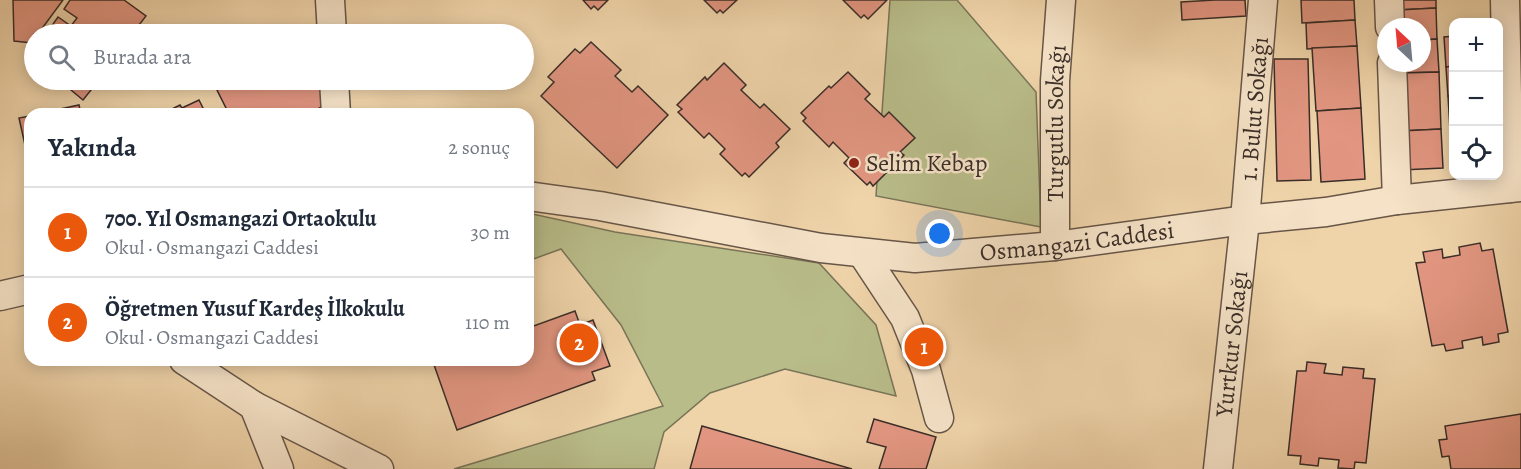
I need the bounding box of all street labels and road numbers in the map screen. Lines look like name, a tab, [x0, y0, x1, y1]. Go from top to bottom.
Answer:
street label: 1. Bulut Sokağı	[1232, 36, 1276, 182]
street label: Turgutlu Sokağı	[1039, 44, 1074, 201]
street label: Osmangazi Caddesi	[979, 214, 1176, 268]
street label: Yurtkur Sokağı	[1208, 269, 1255, 419]

